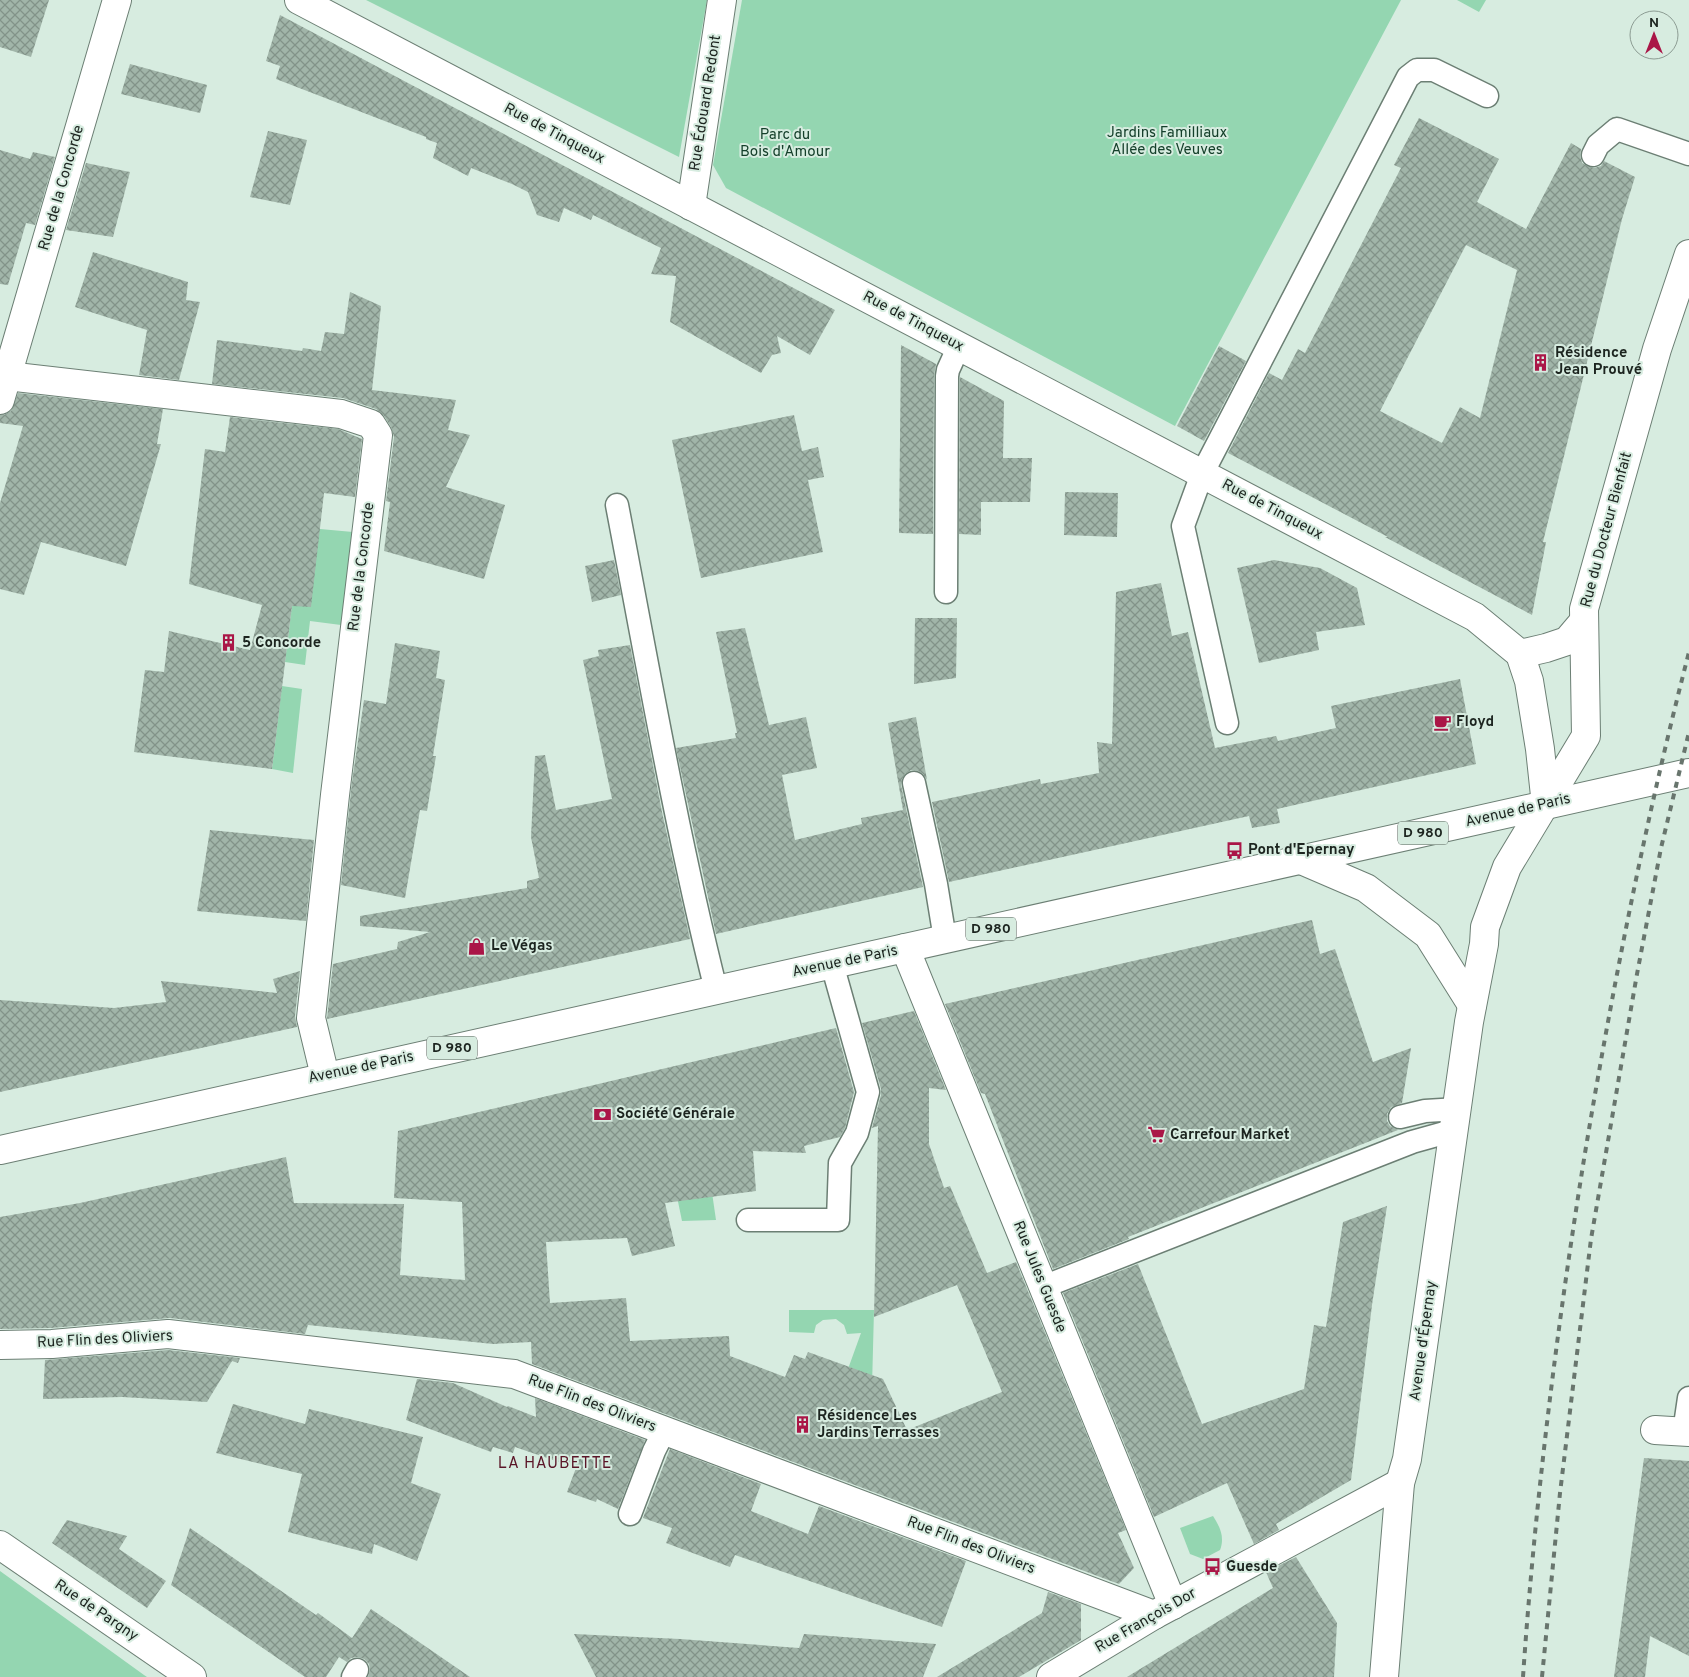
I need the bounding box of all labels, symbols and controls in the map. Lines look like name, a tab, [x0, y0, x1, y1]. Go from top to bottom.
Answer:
north arrow	[1629, 10, 1679, 60]
text: N	[1649, 15, 1659, 32]
street label: Rue Édouard Redont	[685, 33, 726, 172]
street label: Rue de Tinqueux	[500, 99, 608, 169]
street label: Rue de la Concorde	[35, 123, 89, 253]
park label: Jardins Familliaux Allée des Veuves	[1107, 124, 1228, 160]
park label: Parc du Bois d'Amour	[740, 126, 830, 162]
street label: Rue de Tinqueux	[859, 287, 967, 357]
place label: Résidence Jean Prouvé	[1555, 344, 1642, 380]
building icon: Résidence Jean Prouvé	[1531, 352, 1551, 372]
street label: Rue du Docteur Bienfait	[1577, 450, 1637, 610]
street label: Rue de Tinqueux	[1218, 475, 1326, 545]
street label: Rue de la Concorde	[345, 501, 379, 633]
building icon: 5 Concorde	[218, 633, 238, 653]
place label: 5 Concorde	[242, 634, 321, 653]
cafe icon: Floyd	[1432, 712, 1452, 732]
place label: Floyd	[1456, 713, 1494, 732]
street label: Avenue de Paris	[1463, 790, 1573, 832]
road number: D 980	[1398, 821, 1448, 844]
bus stop icon: Pont d'Epernay	[1224, 840, 1244, 860]
place label: Pont d'Epernay	[1248, 841, 1355, 860]
road number: D 980	[966, 918, 1016, 941]
shop icon: Le Végas	[467, 936, 487, 956]
place label: Le Végas	[491, 937, 553, 956]
street label: Avenue de Paris	[790, 942, 900, 982]
road number: D 980	[427, 1036, 477, 1060]
street label: Avenue de Paris	[306, 1048, 416, 1088]
bank icon: Société Générale	[592, 1104, 612, 1124]
place label: Société Générale	[616, 1105, 735, 1124]
supermarket icon: Carrefour Market	[1146, 1125, 1166, 1145]
place label: Carrefour Market	[1170, 1126, 1290, 1145]
street label: Rue Jules Guesde	[1008, 1218, 1070, 1336]
street label: Avenue d'Épernay	[1405, 1279, 1442, 1402]
street label: Rue Flin des Oliviers	[37, 1327, 173, 1353]
street label: Rue Flin des Oliviers	[525, 1371, 659, 1437]
place label: Résidence Les Jardins Terrasses	[817, 1407, 939, 1443]
building icon: Résidence Les Jardins Terrasses	[793, 1415, 813, 1435]
district label: LA HAUBETTE	[498, 1454, 612, 1474]
street label: Rue Flin des Oliviers	[904, 1513, 1038, 1579]
bus stop icon: Guesde	[1202, 1557, 1222, 1577]
place label: Guesde	[1226, 1558, 1277, 1577]
street label: Rue de Pargny	[50, 1576, 142, 1646]
street label: Rue François Dor	[1092, 1584, 1200, 1658]

